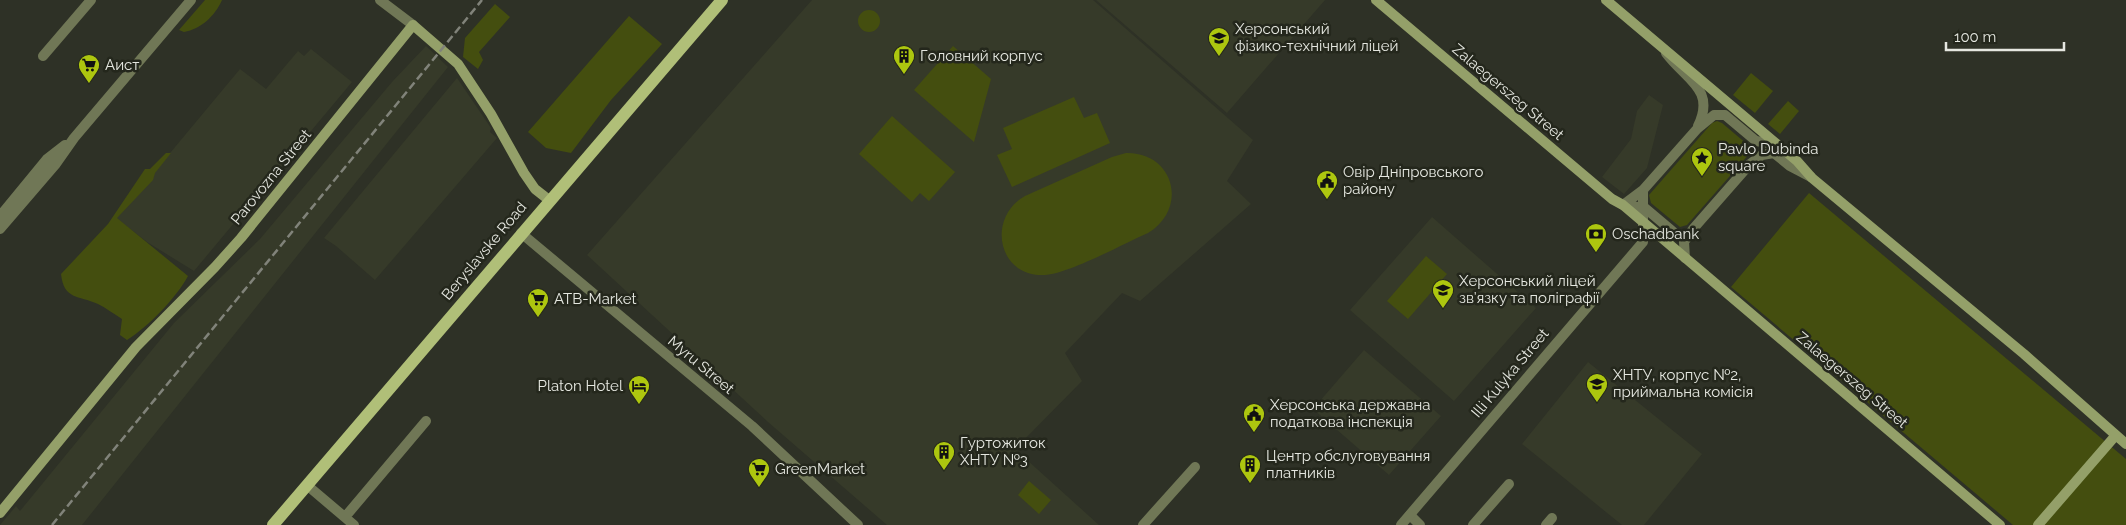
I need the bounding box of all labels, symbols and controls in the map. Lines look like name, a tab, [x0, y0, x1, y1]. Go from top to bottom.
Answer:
place label: Херсонський фізико-технічний ліцей	[1235, 20, 1398, 55]
scale bar	[1946, 20, 2064, 52]
school or university icon: Херсонський фізико-технічний ліцей	[1207, 26, 1231, 57]
text: 100 m	[1954, 28, 1996, 46]
street label: Zalaegerszeg Street	[1449, 40, 1567, 144]
building icon: Головний корпус	[892, 44, 916, 75]
place label: Головний корпус	[920, 47, 1043, 65]
supermarket icon: Аист	[77, 53, 101, 84]
place label: Аист	[105, 56, 139, 74]
street label: Parovozna Street	[227, 126, 315, 228]
place label: Pavlo Dubinda square	[1718, 140, 1818, 175]
place icon: Pavlo Dubinda square	[1690, 146, 1714, 177]
place label: Овір Дніпровського району	[1343, 163, 1484, 198]
public building icon: Овір Дніпровського району	[1315, 169, 1339, 200]
street label: Beryslavske Road	[438, 198, 530, 304]
bank icon: Oschadbank	[1584, 222, 1608, 253]
place label: Oschadbank	[1612, 225, 1699, 243]
place label: Херсонський ліцей зв’язку та поліграфії	[1459, 272, 1600, 307]
school or university icon: Херсонський ліцей зв’язку та поліграфії	[1431, 278, 1455, 309]
supermarket icon: ATB-Market	[526, 287, 550, 318]
place label: ATB-Market	[554, 290, 636, 308]
street label: Illi Kulyka Street	[1468, 325, 1552, 421]
street label: Zalaegerszeg Street	[1793, 328, 1911, 432]
street label: Myru Street	[664, 332, 738, 398]
place label: ХНТУ, корпус №2, приймальна комісія	[1613, 366, 1753, 401]
school or university icon: ХНТУ, корпус №2, приймальна комісія	[1585, 372, 1609, 403]
hotel icon: Platon Hotel	[627, 374, 651, 405]
place label: Platon Hotel	[538, 377, 624, 395]
place label: Херсонська державна податкова інспекція	[1270, 396, 1430, 431]
public building icon: Херсонська державна податкова інспекція	[1242, 402, 1266, 433]
place label: Гуртожиток ХНТУ №3	[960, 434, 1046, 469]
building icon: Гуртожиток ХНТУ №3	[932, 440, 956, 471]
place label: Центр обслуговування платників	[1266, 447, 1430, 482]
building icon: Центр обслуговування платників	[1238, 453, 1262, 484]
supermarket icon: GreenMarket	[747, 457, 771, 488]
place label: GreenMarket	[775, 460, 865, 478]

